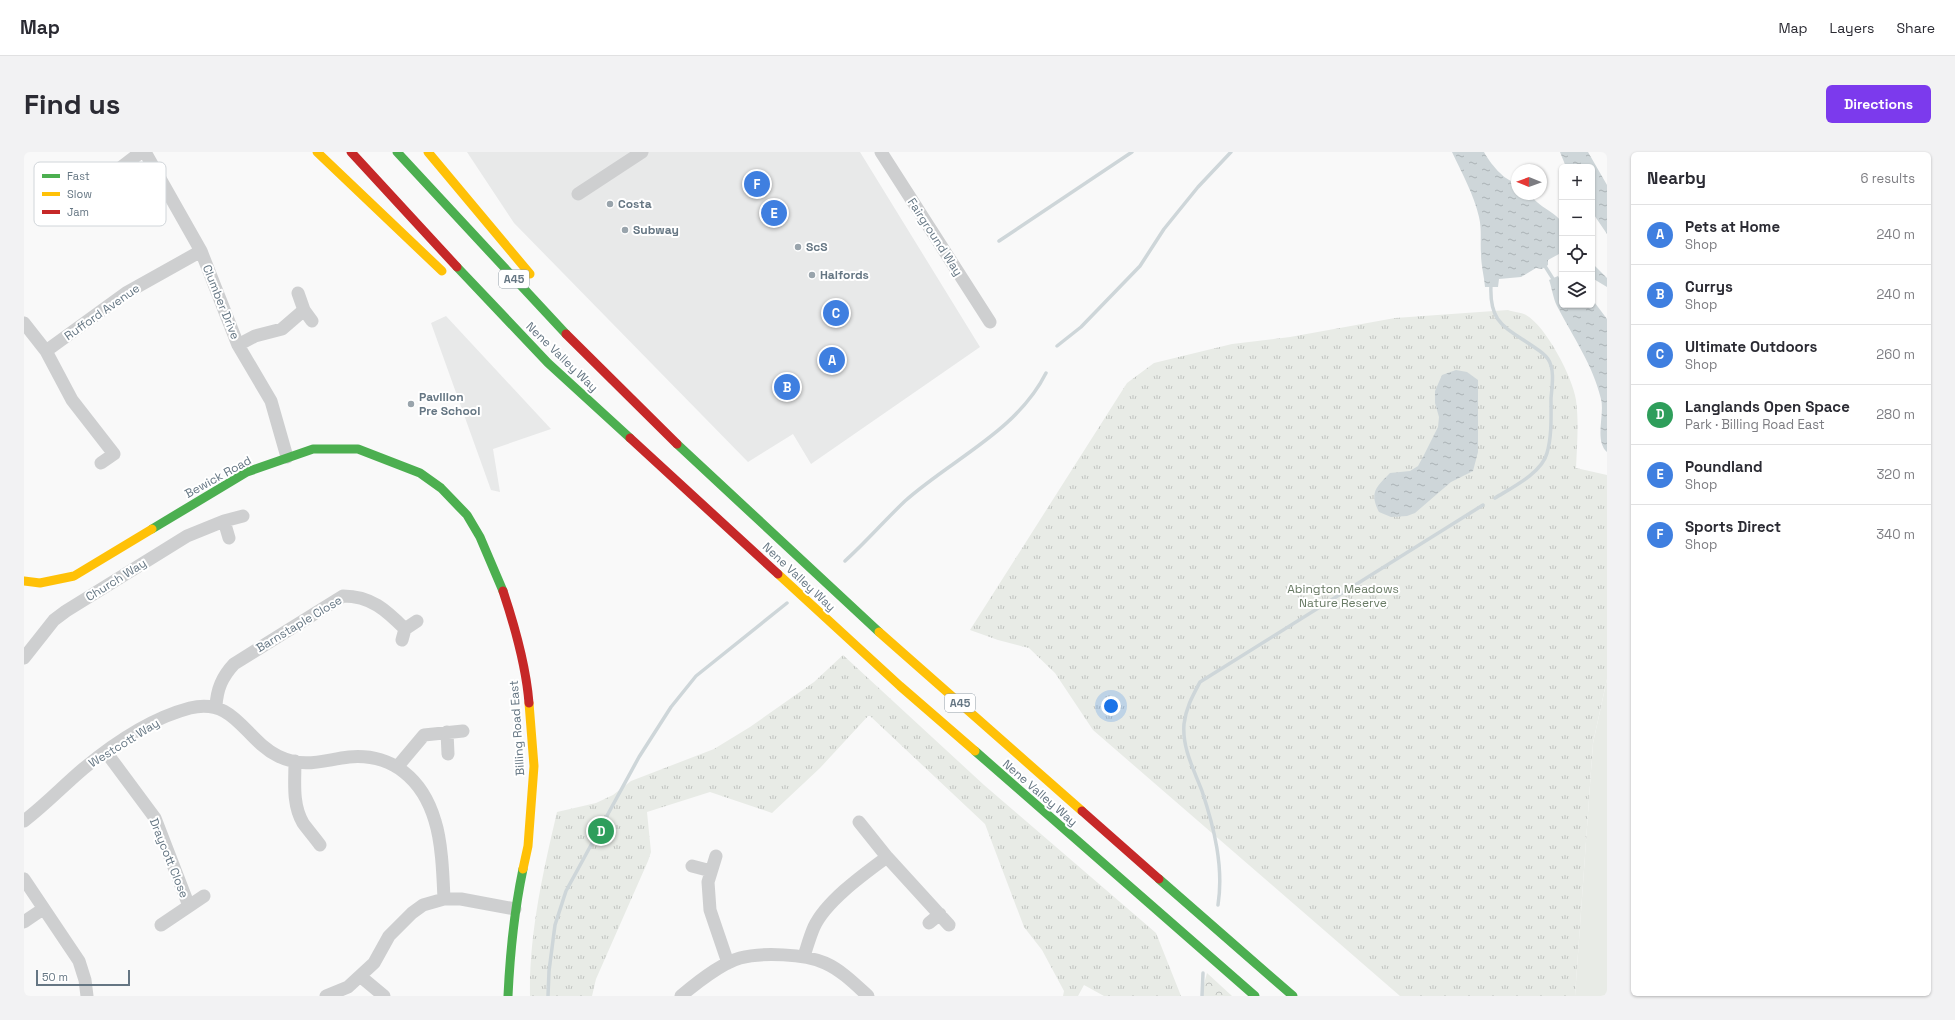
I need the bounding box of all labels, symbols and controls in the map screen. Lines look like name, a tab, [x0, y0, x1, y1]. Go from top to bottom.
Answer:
text: Map	[20, 15, 60, 40]
text: Map	[1778, 19, 1808, 37]
text: Layers	[1830, 19, 1874, 37]
text: Share	[1896, 19, 1935, 37]
button: Directions	[1826, 85, 1931, 123]
text: Find us	[24, 86, 121, 122]
legend	[34, 162, 166, 226]
north arrow	[1511, 164, 1547, 200]
map controls	[1559, 164, 1595, 308]
button: +	[1559, 164, 1595, 200]
text: Nearby	[1647, 167, 1706, 189]
text: Fast	[67, 169, 90, 183]
pin: F	[744, 169, 770, 199]
text: 6 results	[1861, 170, 1915, 187]
text: Slow	[67, 187, 92, 201]
street label: Fairground Way	[904, 195, 966, 279]
place label: Costa	[618, 196, 652, 212]
pin: E	[761, 198, 787, 228]
marker: Costa	[605, 199, 615, 209]
button: −	[1559, 200, 1595, 236]
text: Jam	[67, 205, 89, 219]
text: Pets at Home	[1685, 217, 1780, 236]
place label: Subway	[633, 222, 679, 238]
marker: Subway	[620, 225, 630, 235]
text: A	[1656, 226, 1664, 243]
text: 240 m	[1877, 226, 1915, 243]
button: locate	[1559, 236, 1595, 272]
text: Shop	[1685, 236, 1717, 253]
place label: ScS	[806, 239, 828, 255]
marker: ScS	[793, 242, 803, 252]
street label: Clumber Drive	[199, 262, 243, 342]
place label: Halfords	[820, 267, 869, 283]
road number: A45	[499, 270, 529, 288]
marker: Halfords	[807, 270, 817, 280]
button: layers	[1559, 272, 1595, 308]
text: Currys	[1685, 277, 1733, 296]
street label: Rufford Avenue	[61, 280, 143, 344]
text: B	[1656, 286, 1664, 303]
text: 240 m	[1877, 286, 1915, 303]
text: Shop	[1685, 296, 1717, 313]
pin: C	[823, 298, 849, 328]
street label: Nene Valley Way	[523, 319, 601, 395]
text: Ultimate Outdoors	[1685, 337, 1817, 356]
pin: A	[819, 345, 845, 375]
text: C	[1656, 346, 1664, 363]
text: 260 m	[1876, 346, 1915, 363]
text: Shop	[1685, 356, 1717, 373]
pin: B	[774, 372, 800, 402]
place label: Pavilion Pre School	[419, 389, 480, 419]
text: Langlands Open Space	[1685, 397, 1850, 416]
marker: Pavilion Pre School	[406, 399, 416, 409]
text: D	[1656, 406, 1664, 423]
text: 280 m	[1876, 406, 1915, 423]
text: Park · Billing Road East	[1685, 416, 1825, 433]
street label: Bewick Road	[182, 452, 254, 502]
text: Poundland	[1685, 457, 1763, 476]
text: E	[1656, 466, 1664, 483]
text: 320 m	[1876, 466, 1915, 483]
text: Shop	[1685, 476, 1717, 493]
text: Sports Direct	[1685, 517, 1781, 536]
text: F	[1657, 526, 1663, 543]
text: 340 m	[1876, 526, 1915, 543]
text: Shop	[1685, 536, 1717, 553]
street label: Nene Valley Way	[759, 539, 839, 615]
street label: Church Way	[83, 555, 149, 605]
park label: Abington Meadows Nature Reserve	[1287, 581, 1399, 611]
street label: Barnstaple Close	[253, 592, 345, 656]
street label: Billing Road East	[506, 680, 528, 776]
road number: A45	[945, 694, 975, 712]
your location	[1101, 696, 1121, 716]
street label: Westcott Way	[86, 715, 162, 771]
street label: Nene Valley Way	[999, 756, 1081, 830]
street label: Draycott Close	[146, 816, 192, 900]
pin: D	[588, 816, 614, 846]
scale bar	[36, 968, 130, 987]
text: 50 m	[42, 970, 68, 984]

